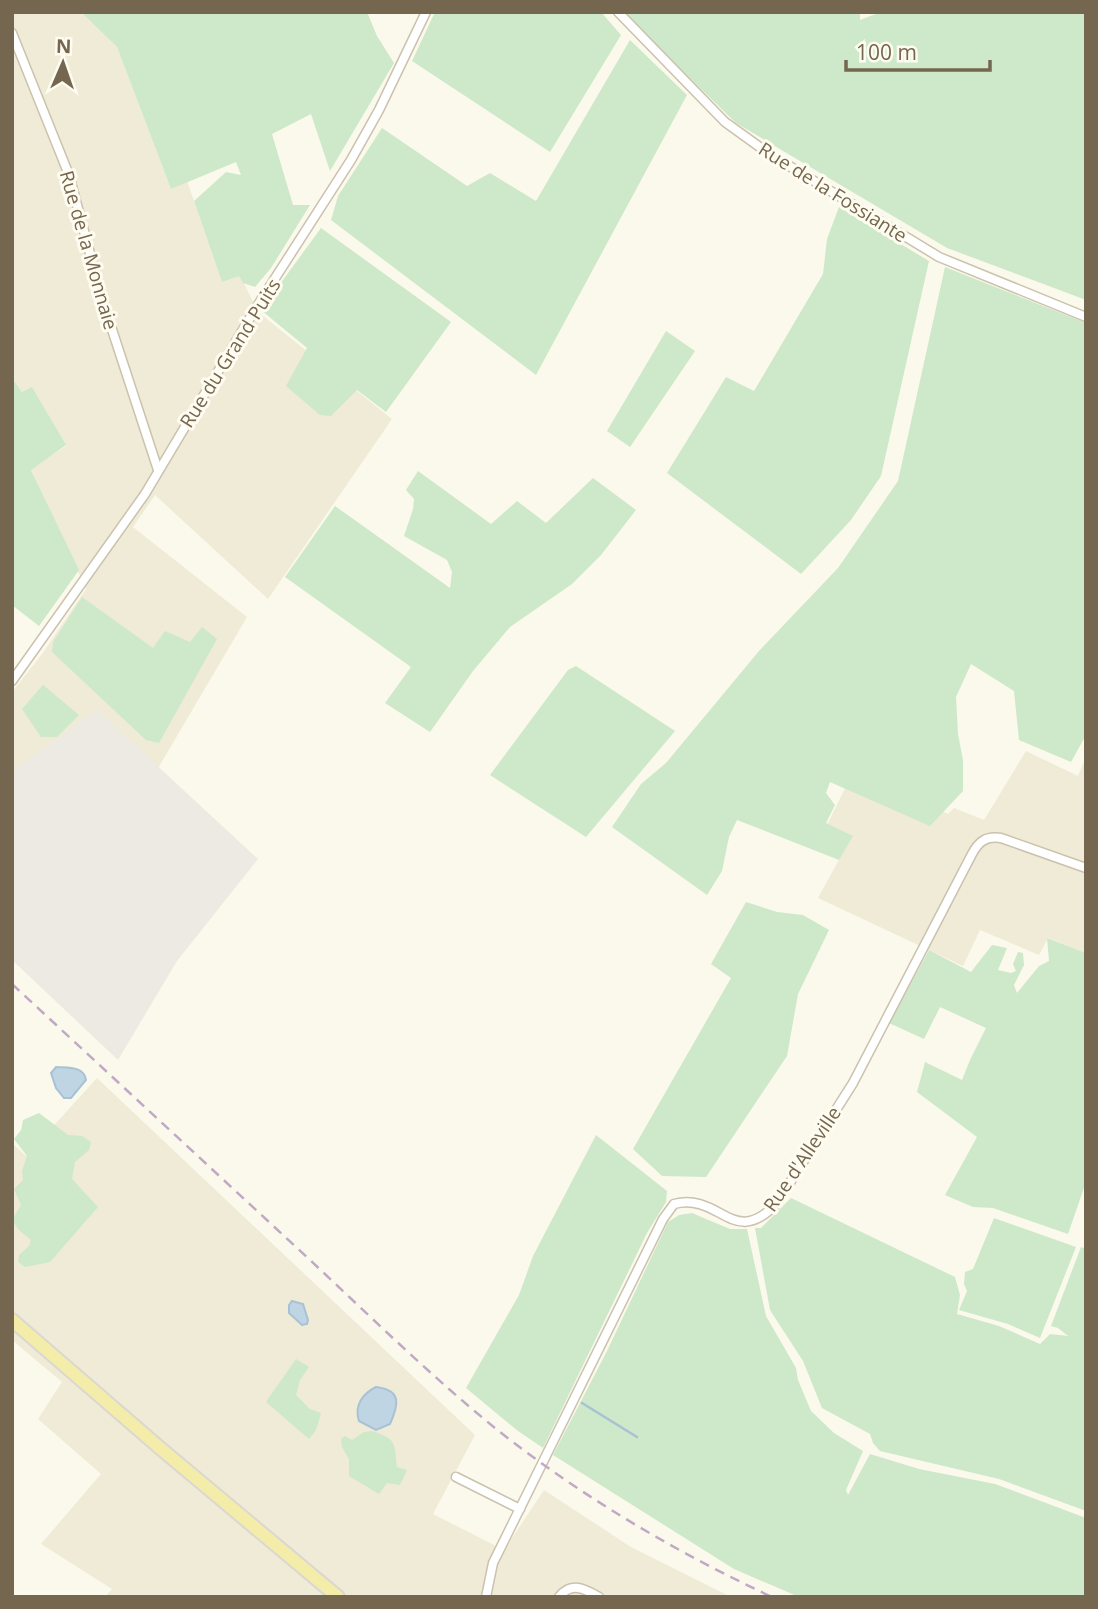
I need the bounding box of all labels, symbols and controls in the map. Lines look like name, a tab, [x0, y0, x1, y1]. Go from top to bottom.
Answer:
north arrow	[28, 28, 98, 98]
scale bar	[846, 28, 990, 72]
text: N	[55, 33, 72, 59]
text: 100 m	[856, 38, 917, 66]
street label: Rue de la Fossiante	[754, 136, 912, 248]
street label: Rue de la Monnaie	[54, 167, 124, 333]
street label: Rue du Grand Puits	[174, 273, 286, 433]
street label: Rue d'Alleville	[757, 1101, 847, 1217]

